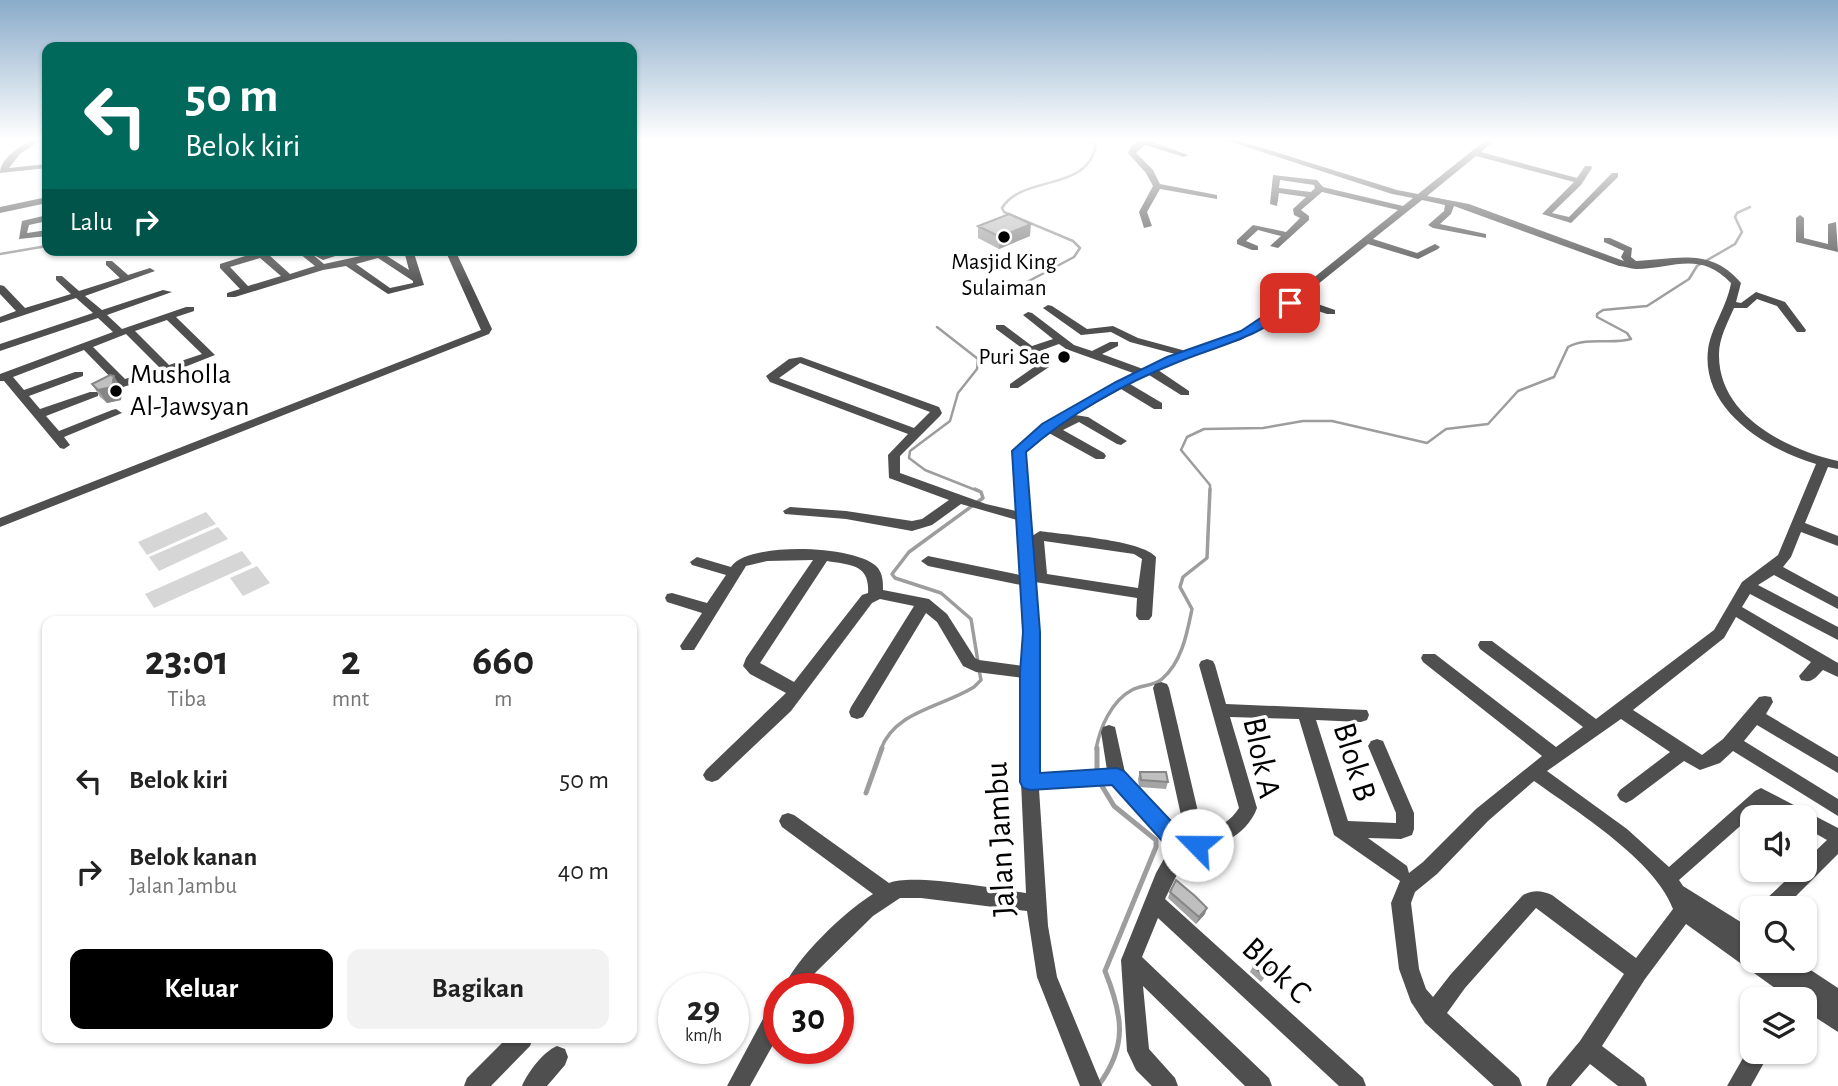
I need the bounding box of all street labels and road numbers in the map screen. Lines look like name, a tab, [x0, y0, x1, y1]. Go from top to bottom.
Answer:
street label: Blok A	[1236, 715, 1286, 801]
street label: Blok B	[1326, 719, 1382, 805]
street label: Jalan Jambu	[980, 761, 1022, 917]
street label: Blok C	[1236, 932, 1316, 1010]

